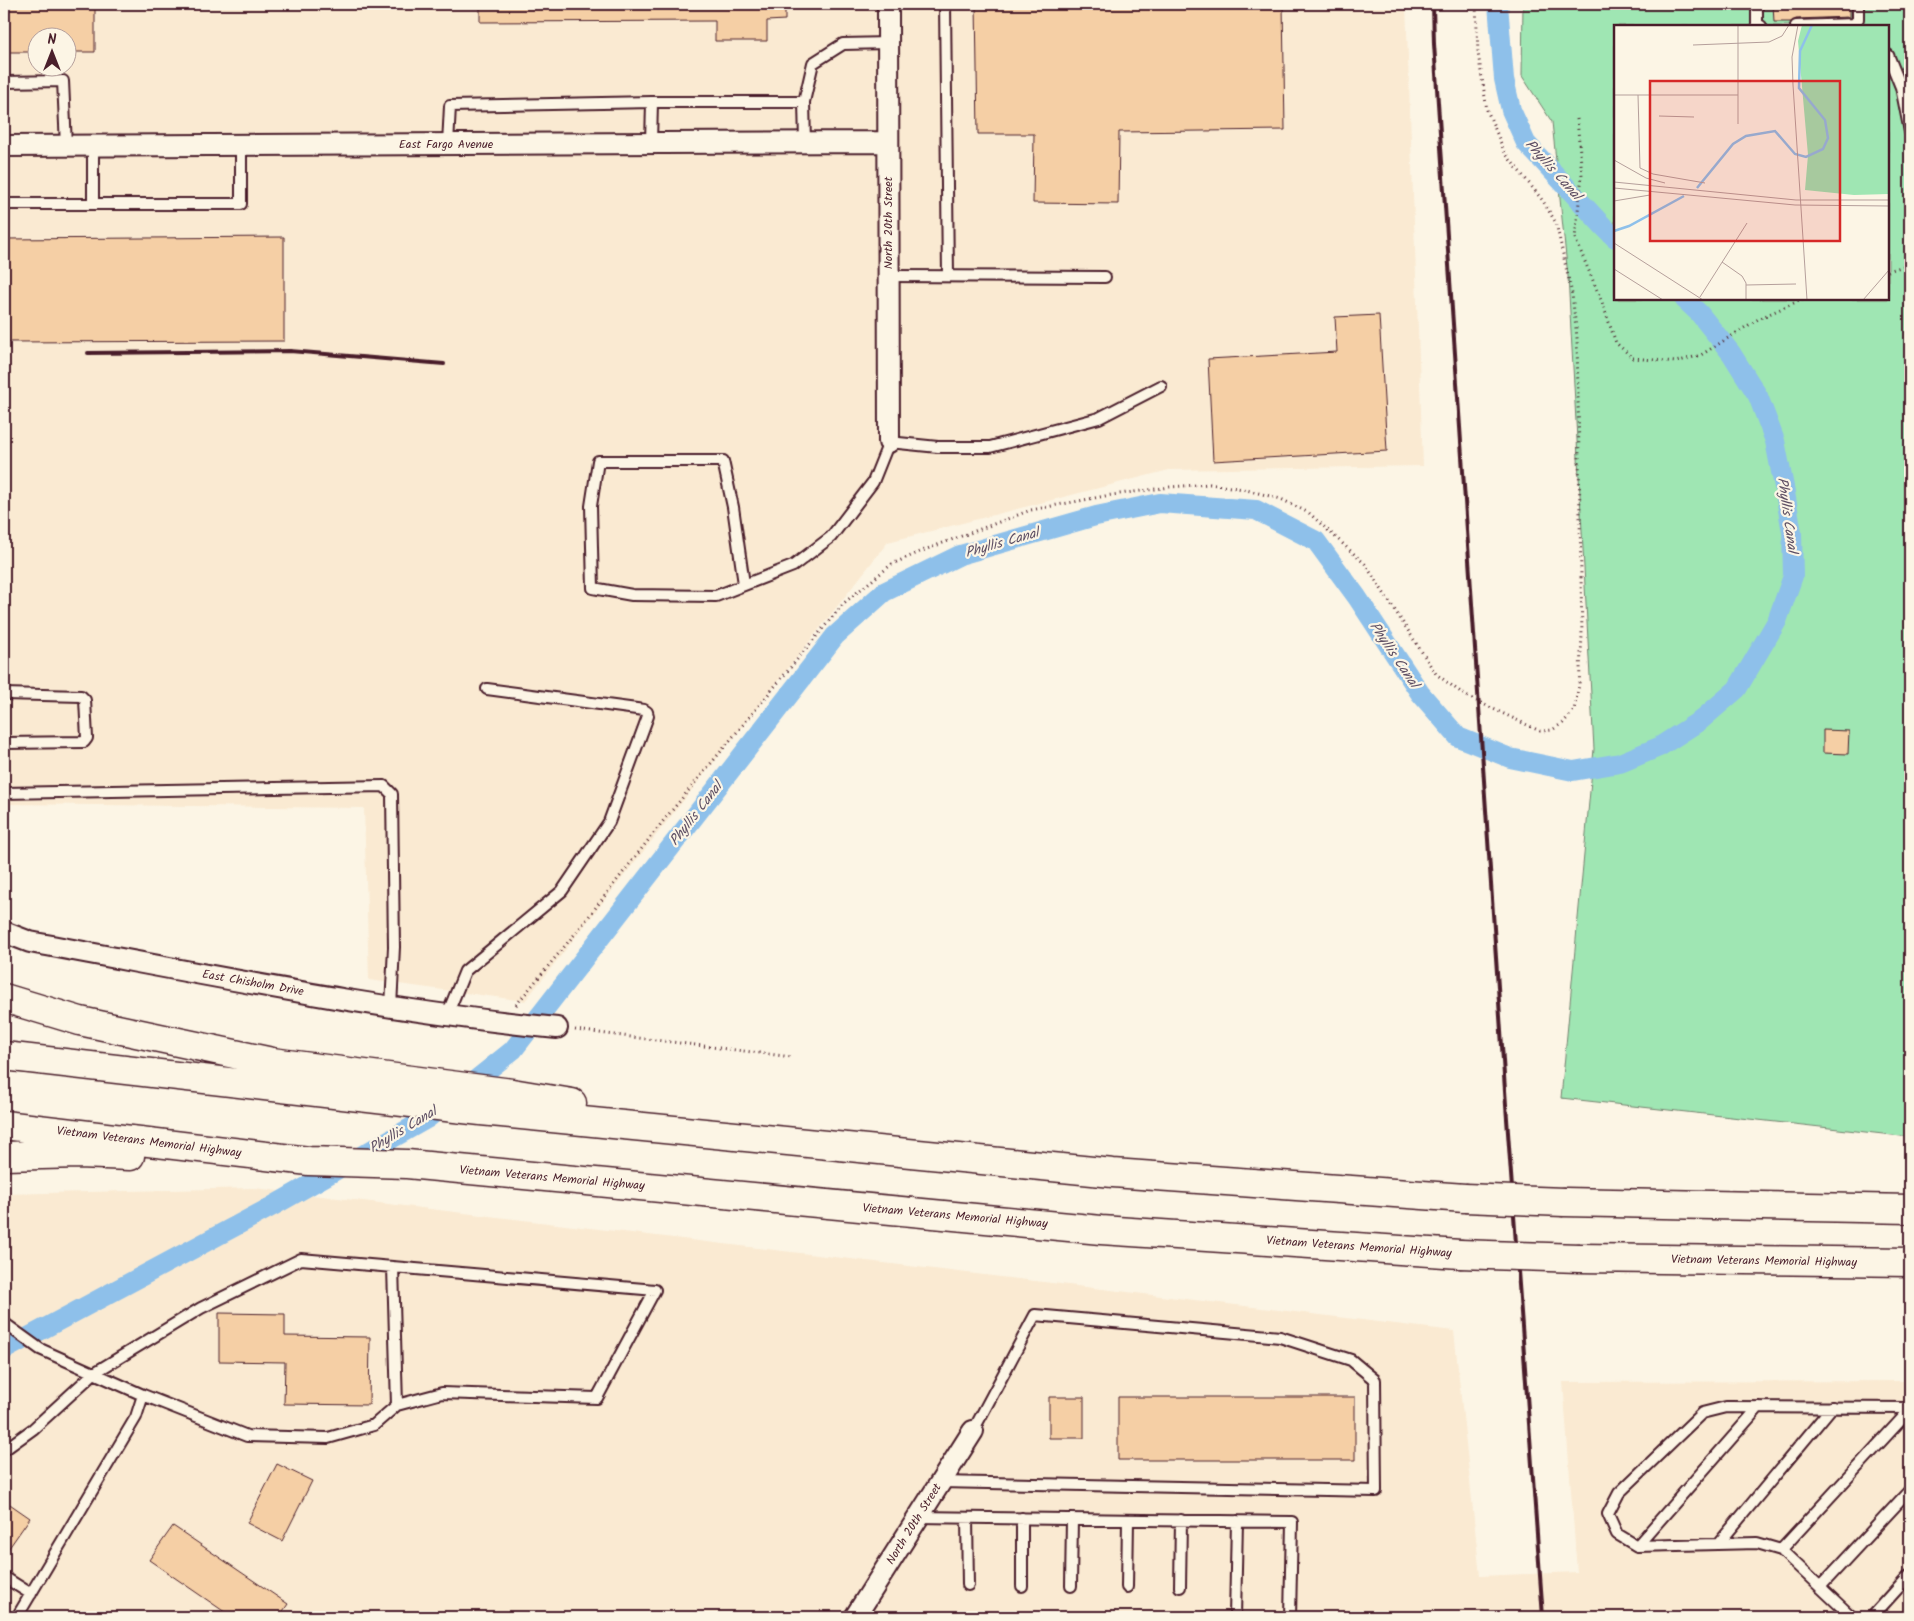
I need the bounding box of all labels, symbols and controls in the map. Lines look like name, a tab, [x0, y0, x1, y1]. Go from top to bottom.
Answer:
inset map	[1614, 25, 1889, 300]
north arrow	[28, 28, 78, 78]
text: N	[48, 29, 57, 51]
water label: Phyllis Canal	[1519, 134, 1588, 207]
street label: East Fargo Avenue	[399, 135, 494, 154]
street label: North 20th Street	[879, 176, 898, 269]
water label: Phyllis Canal	[1771, 476, 1804, 557]
water label: Phyllis Canal	[963, 521, 1044, 564]
water label: Phyllis Canal	[1364, 617, 1426, 695]
water label: Phyllis Canal	[664, 775, 730, 851]
street label: East Chisholm Drive	[201, 965, 306, 1001]
water label: Phyllis Canal	[365, 1100, 443, 1159]
street label: Vietnam Veterans Memorial Highway	[56, 1121, 243, 1163]
street label: Vietnam Veterans Memorial Highway	[459, 1160, 646, 1196]
street label: Vietnam Veterans Memorial Highway	[862, 1198, 1049, 1234]
street label: Vietnam Veterans Memorial Highway	[1266, 1231, 1453, 1263]
street label: Vietnam Veterans Memorial Highway	[1671, 1250, 1857, 1272]
street label: North 20th Street	[881, 1479, 947, 1568]

